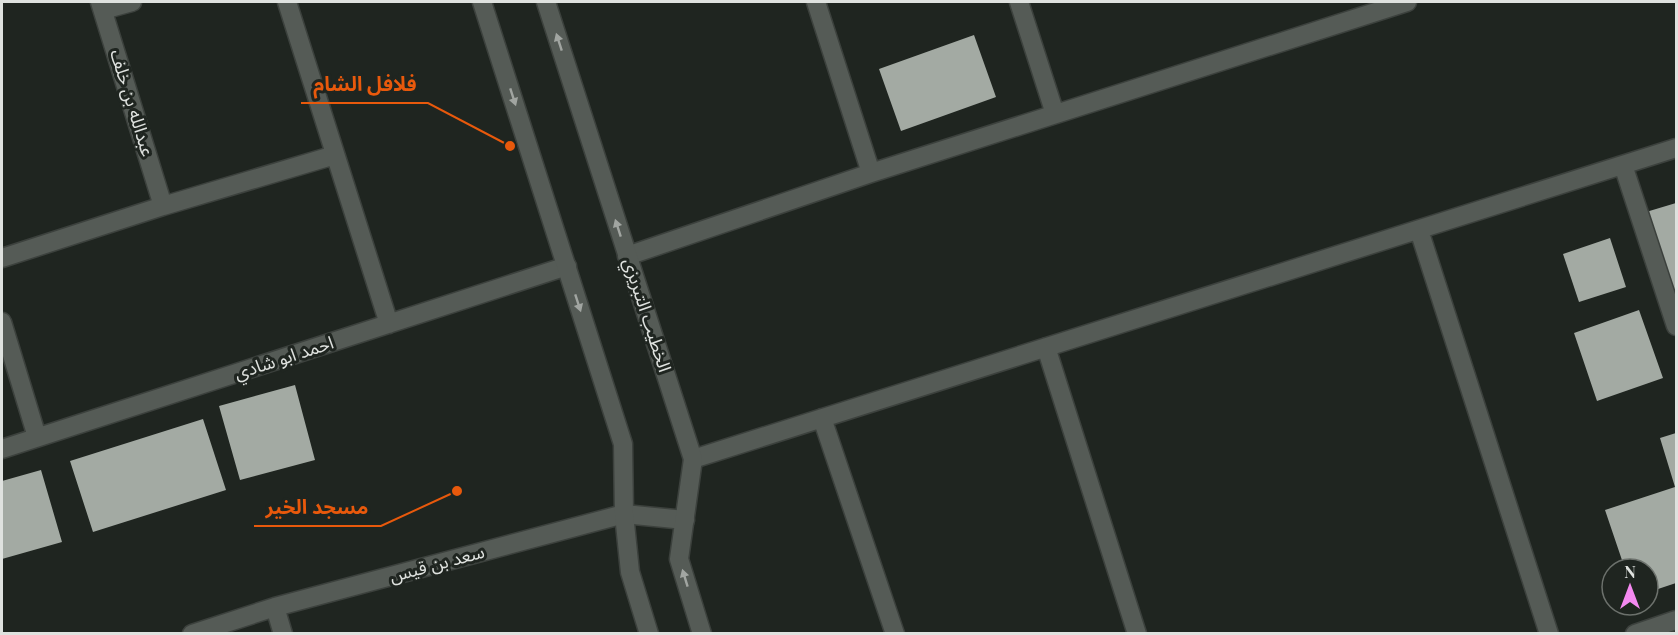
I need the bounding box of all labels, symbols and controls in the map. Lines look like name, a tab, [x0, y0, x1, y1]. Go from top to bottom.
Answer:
one-way arrow	[554, 33, 563, 51]
street label: عبدالله بن خلف	[105, 46, 161, 159]
callout: فلافل الشام	[301, 65, 428, 103]
text: فلافل الشام	[313, 69, 417, 99]
one-way arrow	[508, 88, 518, 106]
one-way arrow	[613, 219, 623, 237]
street label: الخطيب التبريزي	[616, 255, 678, 376]
one-way arrow	[574, 294, 584, 312]
street label: احمد ابو شادي	[231, 330, 337, 386]
callout: مسجد الخير	[254, 488, 381, 526]
text: مسجد الخير	[265, 492, 368, 519]
street label: سعد بن قيس	[386, 539, 487, 587]
north arrow	[1600, 557, 1660, 617]
text: N	[1624, 561, 1636, 582]
one-way arrow	[680, 569, 689, 587]

